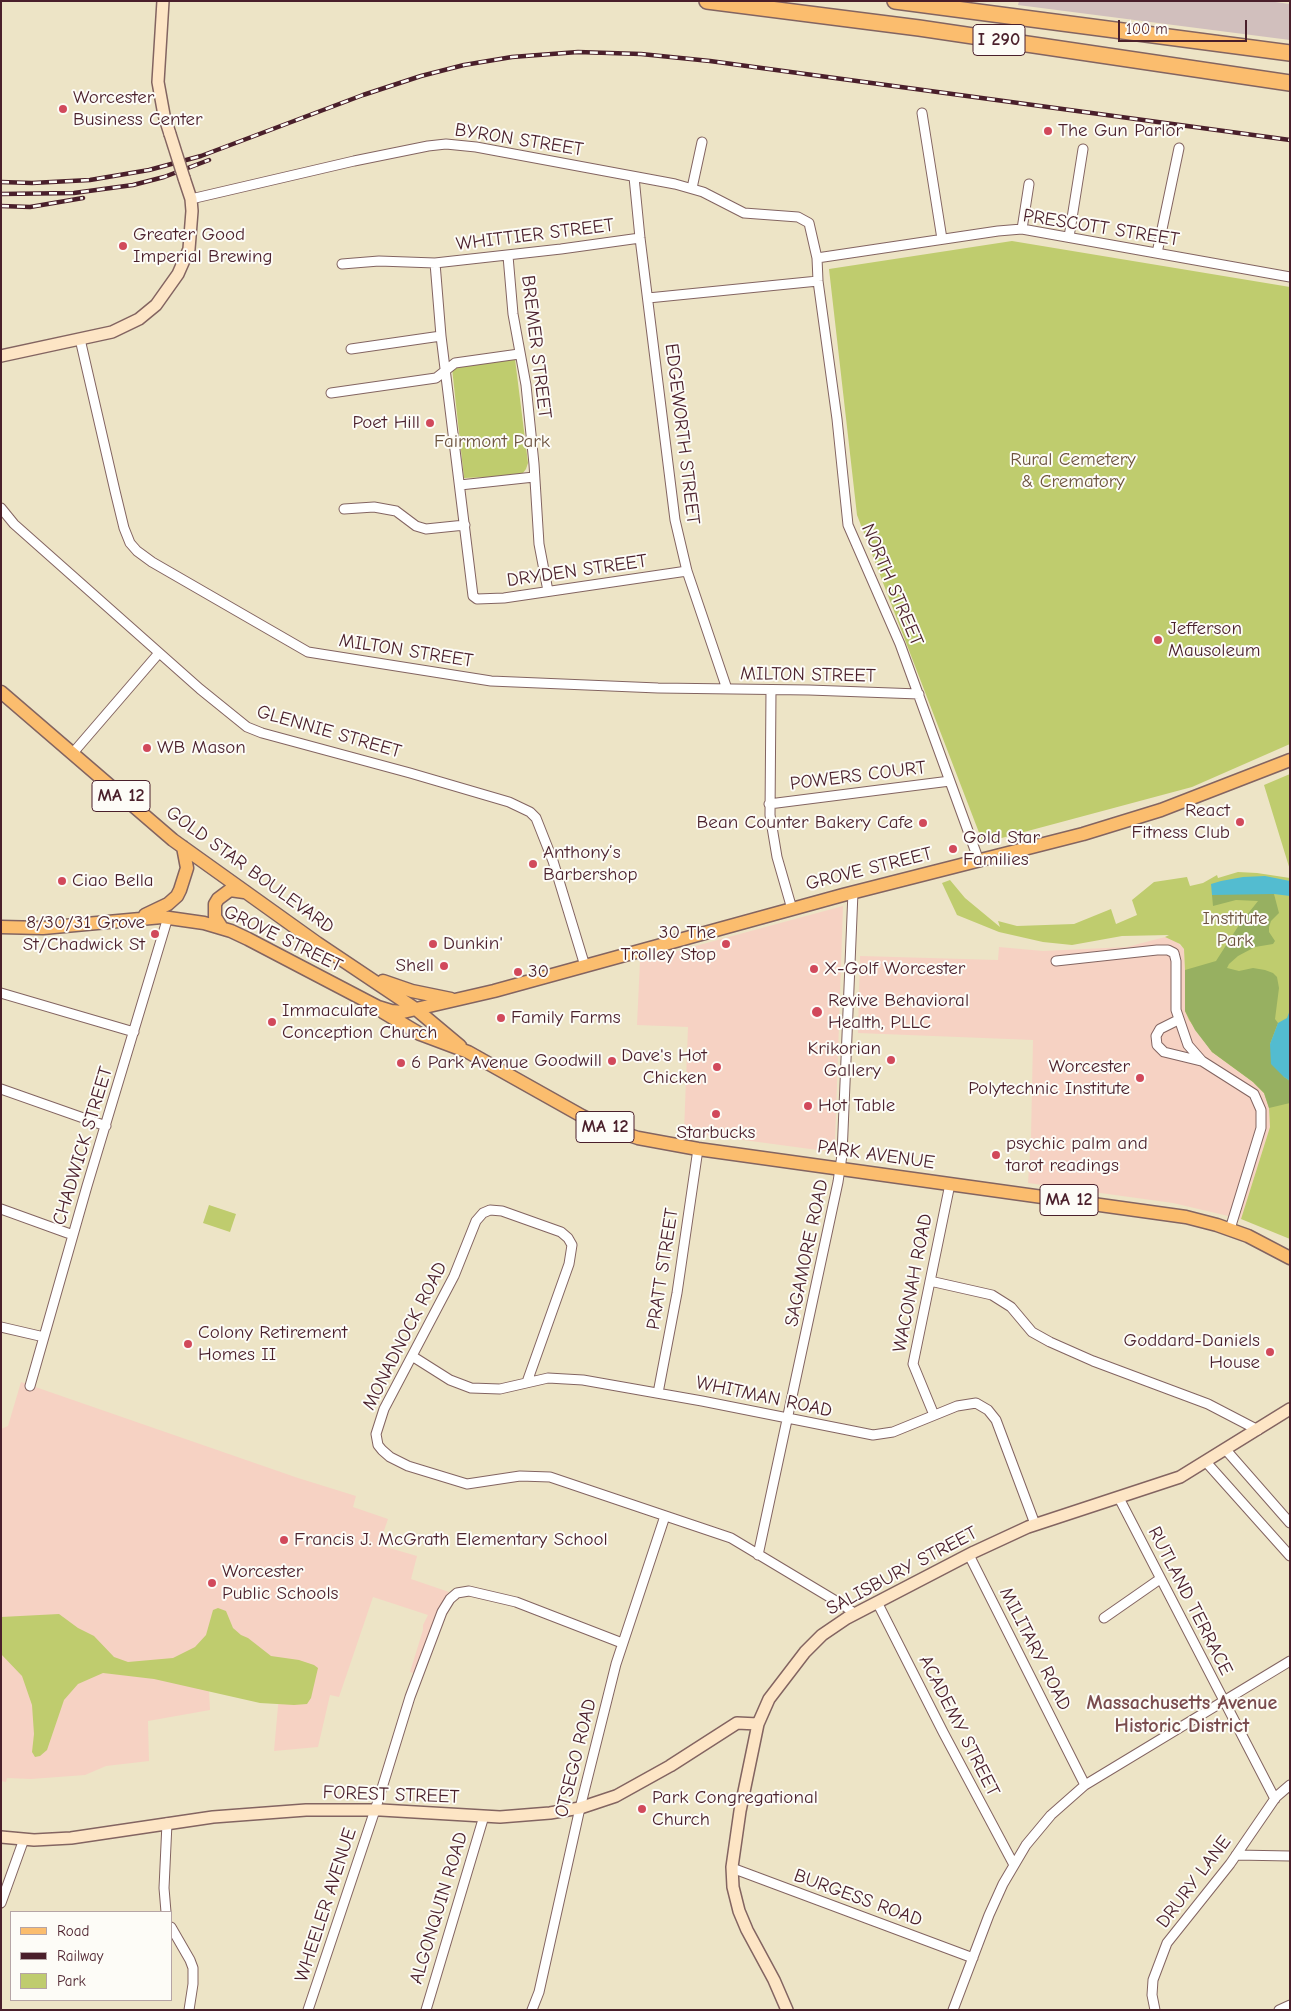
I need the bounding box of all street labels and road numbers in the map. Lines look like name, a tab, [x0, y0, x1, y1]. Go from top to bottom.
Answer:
road number: I 290	[973, 24, 1025, 56]
street label: BYRON STREET	[453, 119, 585, 161]
street label: PRESCOTT STREET	[1021, 204, 1181, 252]
street label: WHITTIER STREET	[455, 214, 615, 256]
street label: BREMER STREET	[516, 274, 556, 420]
street label: EDGEWORTH STREET	[660, 342, 704, 526]
street label: NORTH STREET	[856, 520, 928, 650]
street label: DRYDEN STREET	[505, 550, 649, 592]
street label: MILTON STREET	[337, 629, 475, 673]
street label: MILTON STREET	[740, 662, 876, 688]
street label: GLENNIE STREET	[254, 700, 404, 764]
street label: POWERS COURT	[789, 756, 927, 796]
road number: MA 12	[92, 780, 150, 811]
street label: GOLD STAR BOULEVARD	[161, 801, 339, 939]
street label: GROVE STREET	[804, 842, 934, 896]
street label: GROVE STREET	[220, 900, 346, 978]
street label: CHADWICK STREET	[48, 1064, 118, 1228]
road number: MA 12	[576, 1112, 634, 1142]
street label: PARK AVENUE	[816, 1135, 936, 1175]
street label: SAGAMORE ROAD	[780, 1177, 834, 1329]
road number: MA 12	[1040, 1184, 1098, 1216]
street label: PRATT STREET	[642, 1207, 684, 1331]
street label: WACONAH ROAD	[888, 1212, 938, 1354]
street label: MONADNOCK ROAD	[358, 1258, 452, 1414]
street label: WHITMAN ROAD	[694, 1371, 834, 1423]
street label: SALISBURY STREET	[823, 1522, 981, 1620]
street label: RUTLAND TERRACE	[1143, 1523, 1237, 1679]
street label: MILITARY ROAD	[994, 1584, 1076, 1714]
street label: ACADEMY STREET	[914, 1652, 1004, 1800]
street label: OTSEGO ROAD	[550, 1696, 602, 1820]
street label: FOREST STREET	[322, 1781, 460, 1809]
street label: WHEELER AVENUE	[290, 1825, 362, 1985]
street label: ALGONQUIN ROAD	[405, 1829, 473, 1987]
street label: DRURY LANE	[1152, 1831, 1236, 1933]
street label: BURGESS ROAD	[791, 1864, 925, 1932]

